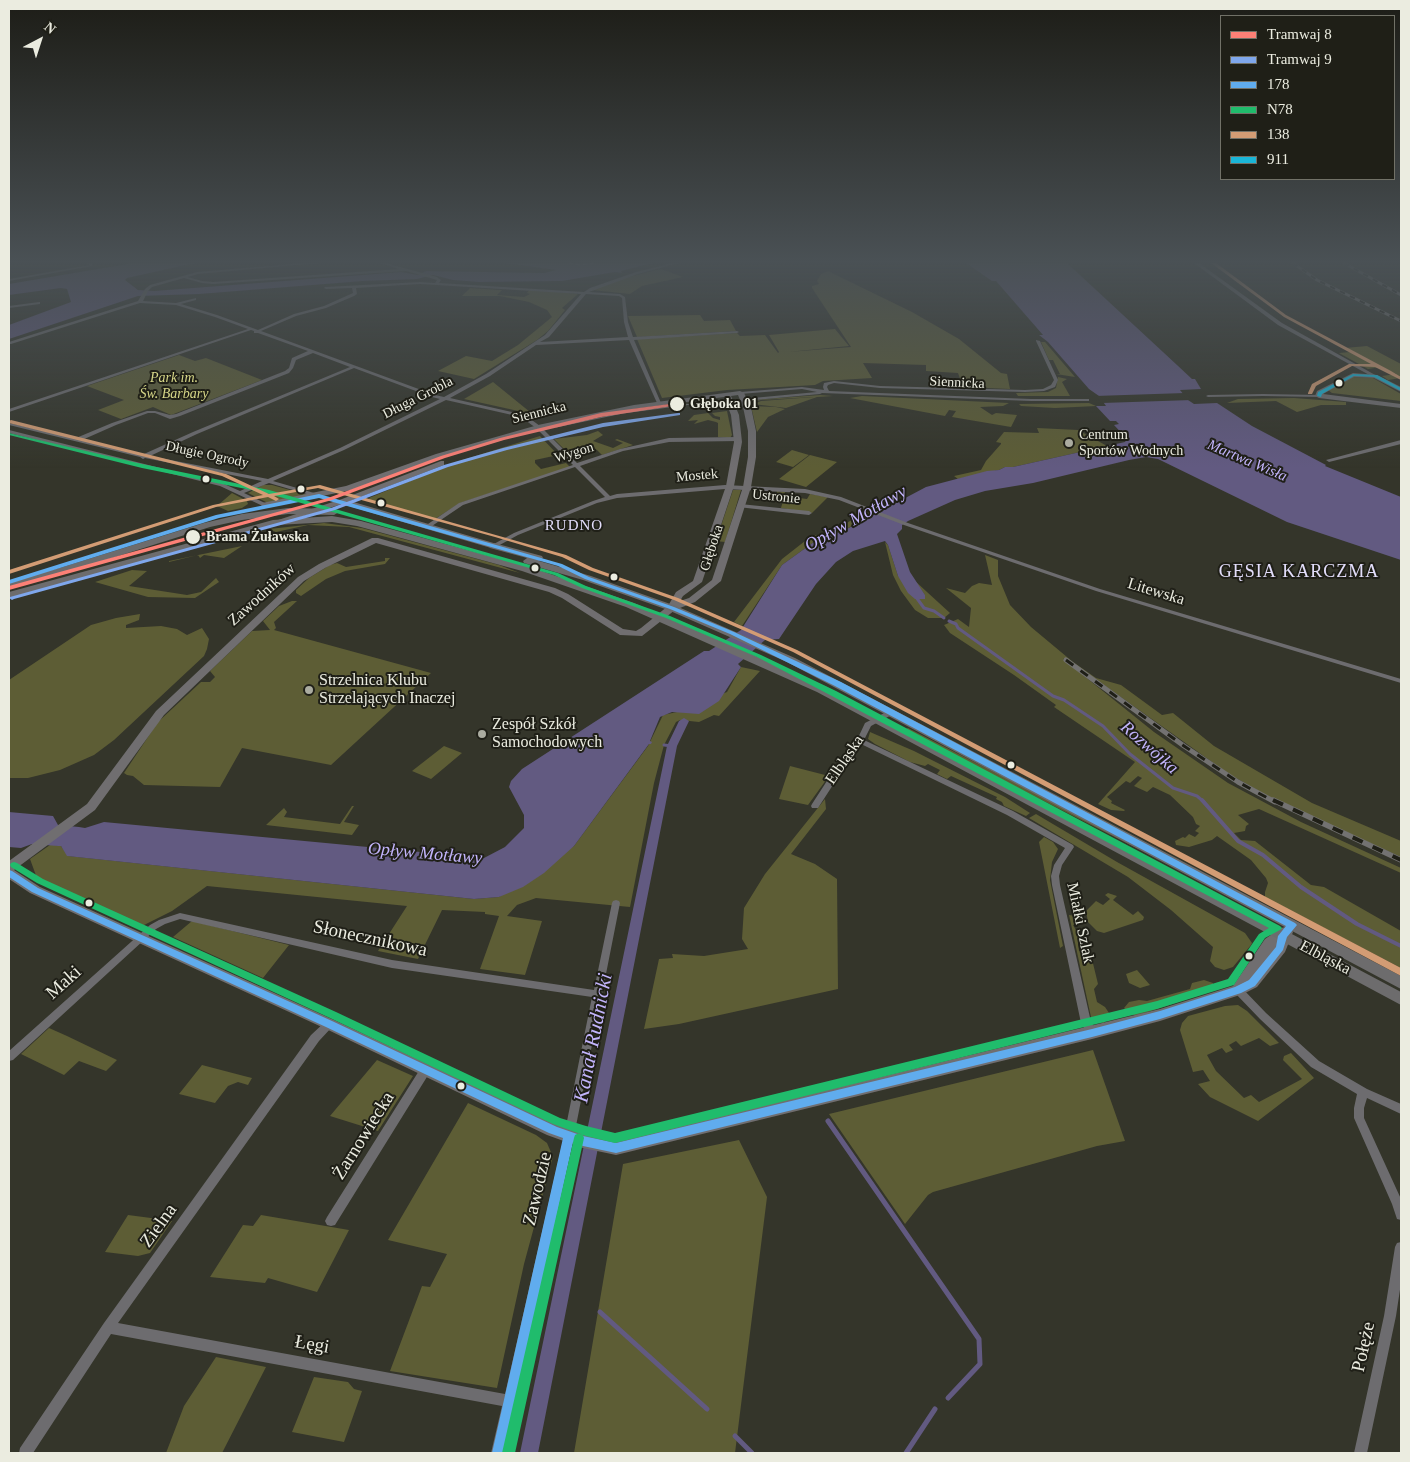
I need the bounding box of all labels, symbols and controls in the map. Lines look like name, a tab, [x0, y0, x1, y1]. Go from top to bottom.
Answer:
north arrow	[15, 15, 65, 65]
legend	[1220, 15, 1395, 180]
text: N	[41, 19, 59, 37]
text: Tramwaj 8	[1267, 26, 1332, 42]
text: Tramwaj 9	[1267, 51, 1332, 67]
text: 178	[1267, 76, 1290, 92]
text: N78	[1267, 101, 1293, 117]
text: 138	[1267, 126, 1290, 142]
text: 911	[1267, 151, 1289, 167]
park label: Park im. Św. Barbary	[140, 370, 208, 402]
street label: Długa Grobla	[380, 373, 456, 423]
street label: Siennicka	[929, 373, 985, 393]
unlabelled marker	[1334, 378, 1344, 388]
marker: Głęboka 01	[668, 395, 686, 413]
place label: Głęboka 01	[690, 396, 758, 412]
street label: Siennicka	[510, 398, 568, 428]
place label: Centrum Sportów Wodnych	[1079, 427, 1183, 460]
water label: Martwa Wisła	[1205, 436, 1289, 486]
marker: Centrum Sportów Wodnych	[1063, 437, 1075, 449]
street label: Długie Ogrody	[164, 438, 250, 472]
street label: Wygon	[552, 439, 596, 467]
street label: Mostek	[675, 466, 719, 486]
unlabelled marker	[201, 474, 211, 484]
water label: Opływ Motławy	[801, 481, 911, 557]
unlabelled marker	[296, 484, 306, 494]
street label: Ustronie	[751, 486, 801, 508]
unlabelled marker	[376, 498, 386, 508]
district label: RUDNO	[544, 517, 604, 535]
street label: Głęboka	[697, 523, 727, 573]
marker: Brama Żuławska	[184, 528, 202, 546]
place label: Brama Żuławska	[206, 529, 309, 545]
street label: Zawodników	[224, 560, 300, 630]
district label: GĘSIA KARCZMA	[1217, 561, 1381, 583]
unlabelled marker	[530, 563, 540, 573]
unlabelled marker	[609, 572, 619, 582]
street label: Litewska	[1125, 574, 1187, 610]
place label: Strzelnica Klubu Strzelających Inaczej	[319, 671, 455, 709]
marker: Strzelnica Klubu Strzelających Inaczej	[303, 684, 315, 696]
place label: Zespół Szkół Samochodowych	[492, 715, 602, 753]
water label: Rozwójka	[1116, 717, 1182, 779]
marker: Zespół Szkół Samochodowych	[476, 728, 488, 740]
street label: Elbląska	[822, 732, 868, 788]
unlabelled marker	[1006, 760, 1016, 770]
water label: Opływ Motławy	[367, 838, 483, 870]
street label: Miałki Szlak	[1062, 881, 1098, 965]
unlabelled marker	[84, 898, 94, 908]
street label: Słonecznikowa	[311, 916, 429, 962]
street label: Elbląska	[1296, 937, 1354, 979]
unlabelled marker	[1244, 951, 1254, 961]
street label: Maki	[41, 961, 87, 1005]
water label: Kanał Rudnicki	[569, 971, 619, 1105]
unlabelled marker	[456, 1081, 466, 1091]
street label: Żarnowiecka	[328, 1088, 400, 1184]
street label: Zawodzie	[518, 1150, 558, 1228]
street label: Zielna	[136, 1200, 182, 1252]
street label: Połęże	[1348, 1320, 1380, 1374]
street label: Łęgi	[293, 1331, 331, 1359]

